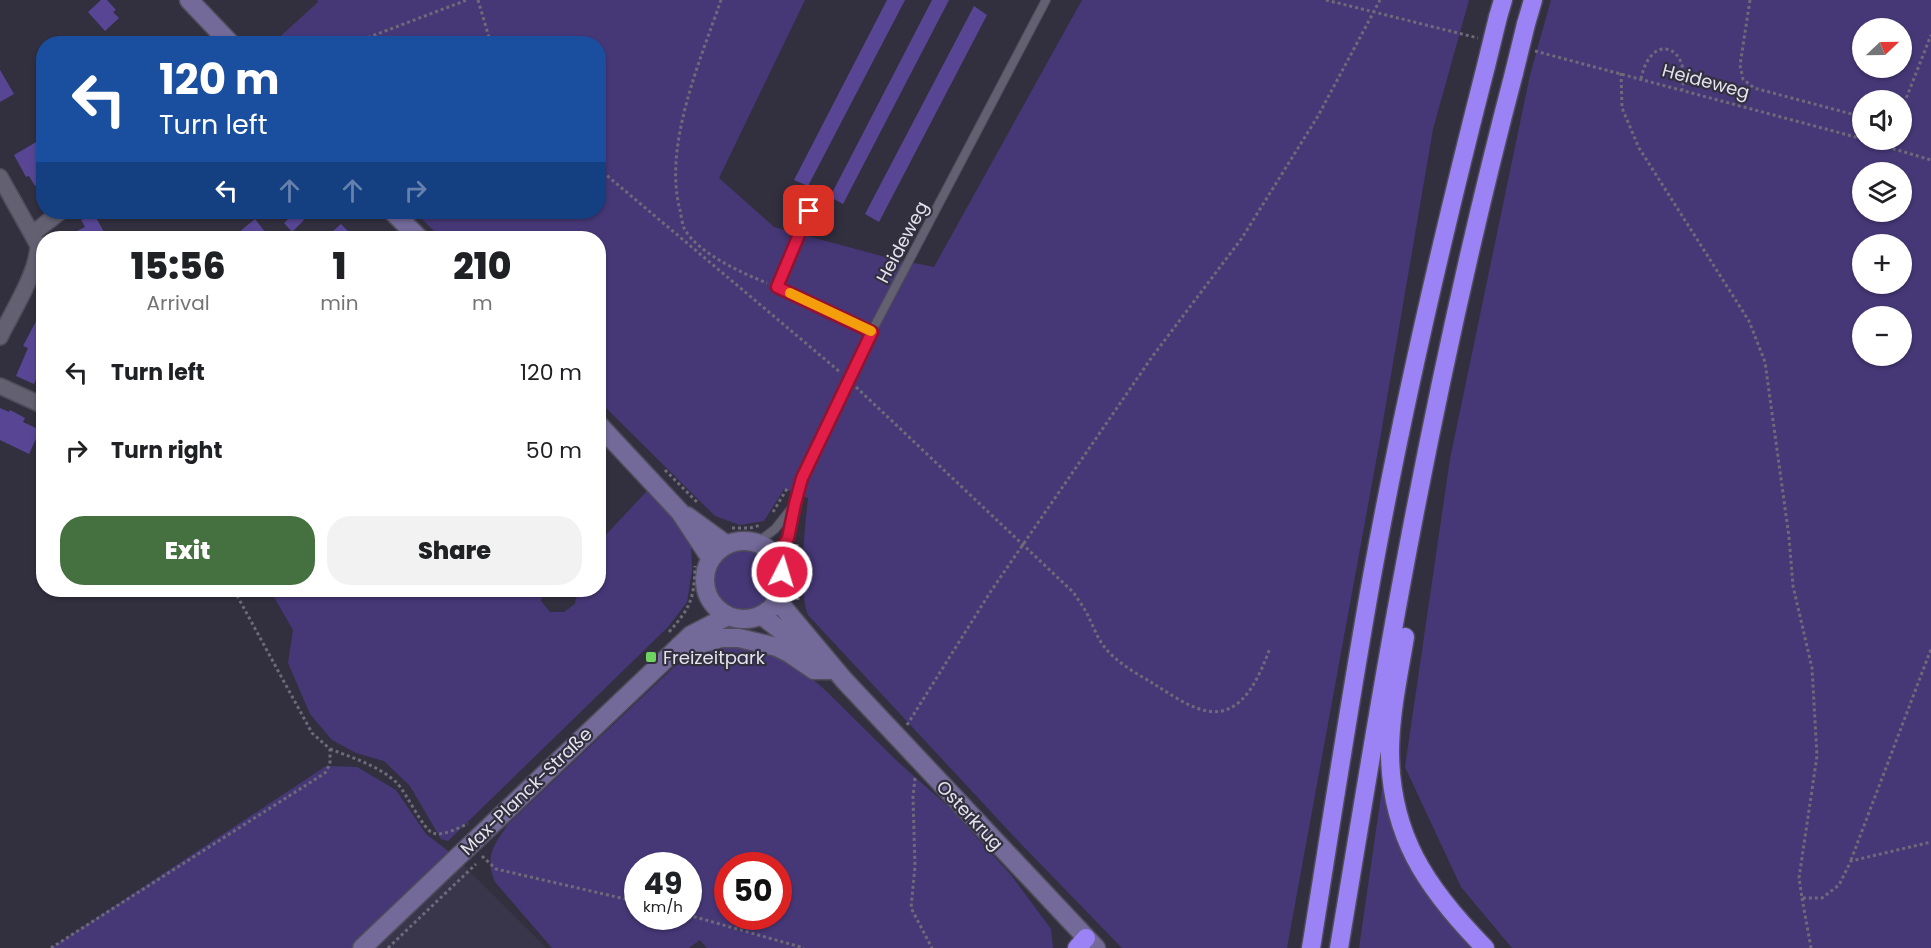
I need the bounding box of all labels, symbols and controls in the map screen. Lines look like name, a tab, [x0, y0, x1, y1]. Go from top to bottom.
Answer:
north arrow	[1852, 18, 1912, 78]
map controls	[1852, 18, 1912, 366]
text: 120 m	[159, 50, 280, 109]
street label: Heideweg	[1660, 57, 1752, 105]
icon: left	[60, 60, 138, 138]
button: sound	[1852, 90, 1912, 150]
text: Turn left	[159, 106, 268, 143]
button: layers	[1852, 162, 1912, 222]
icon: left	[210, 174, 243, 207]
icon: ahead	[273, 174, 306, 207]
icon: ahead	[336, 174, 369, 207]
icon: right	[399, 174, 432, 207]
pin	[783, 185, 834, 236]
icon: arrive	[792, 194, 825, 227]
street label: Heideweg	[870, 197, 934, 287]
button: +	[1852, 234, 1912, 294]
text: 15:56	[131, 241, 226, 292]
text: 1	[332, 241, 346, 292]
text: 210	[453, 241, 511, 292]
text: Arrival	[147, 289, 210, 317]
text: min	[320, 289, 359, 317]
text: m	[472, 289, 493, 317]
button: −	[1852, 306, 1912, 366]
icon: left	[60, 356, 93, 389]
text: Turn left	[111, 357, 205, 388]
text: 120 m	[520, 357, 582, 388]
icon: right	[60, 434, 93, 467]
text: Turn right	[111, 435, 222, 466]
text: 50 m	[526, 435, 582, 466]
button: Exit	[60, 516, 315, 585]
button: Share	[327, 516, 582, 585]
position arrow	[750, 540, 814, 604]
place label: Freizeitpark	[663, 645, 766, 670]
marker: Freizeitpark	[644, 650, 658, 664]
street label: Max-Planck-Straße	[455, 721, 597, 861]
street label: Osterkrug	[931, 774, 1009, 856]
speed limit sign: 50	[714, 852, 792, 930]
text: 49	[644, 862, 682, 905]
text: km/h	[643, 896, 683, 917]

